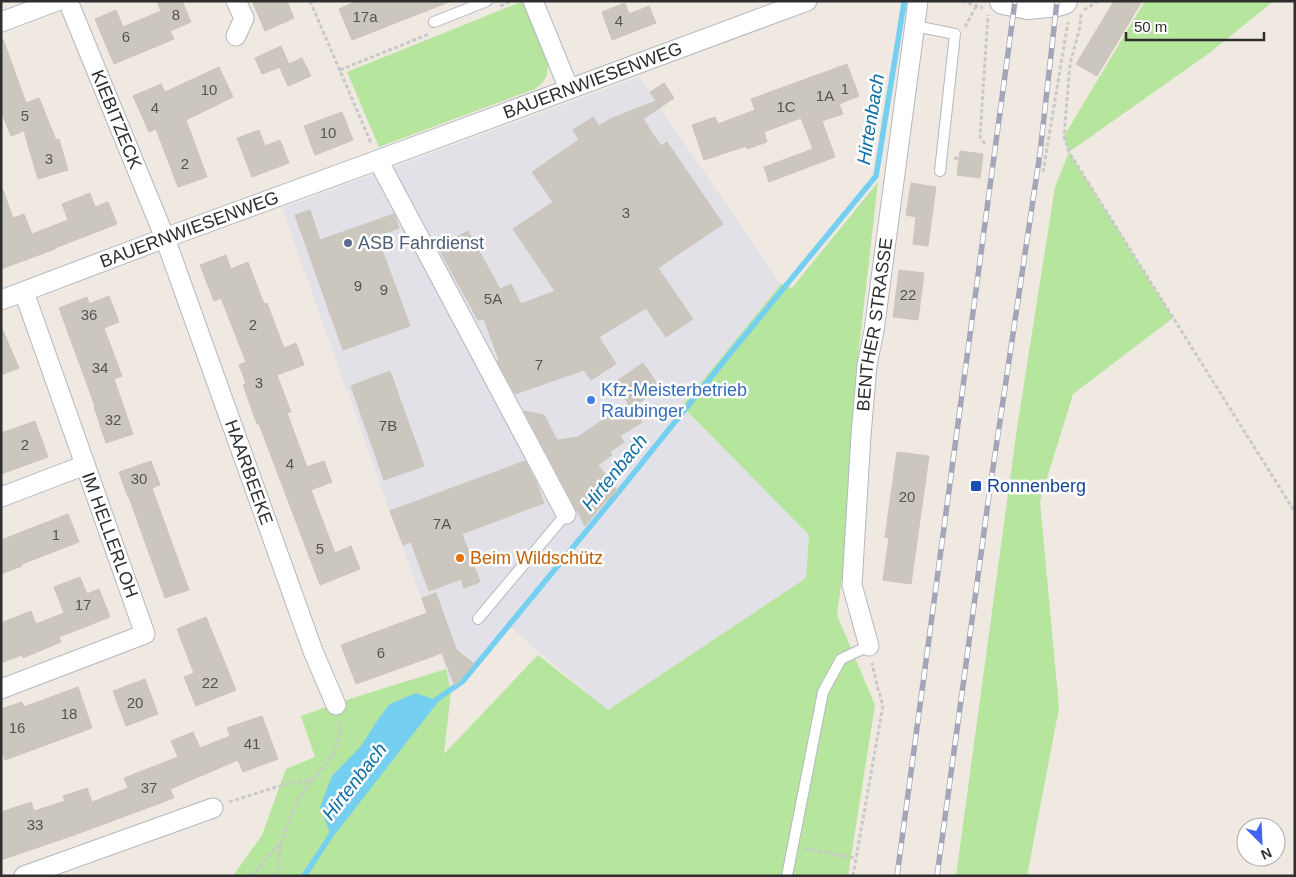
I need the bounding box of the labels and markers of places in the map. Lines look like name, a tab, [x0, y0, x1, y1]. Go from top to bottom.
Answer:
place label: ASB Fahrdienst	[358, 233, 484, 253]
marker: ASB Fahrdienst	[342, 237, 354, 249]
place label: Kfz-Meisterbetrieb Raubinger	[601, 380, 747, 421]
marker: Kfz-Meisterbetrieb Raubinger	[585, 394, 597, 406]
place label: Ronnenberg	[987, 476, 1086, 496]
marker: Ronnenberg	[969, 479, 983, 493]
place label: Beim Wildschütz	[470, 548, 603, 568]
marker: Beim Wildschütz	[454, 552, 466, 564]

